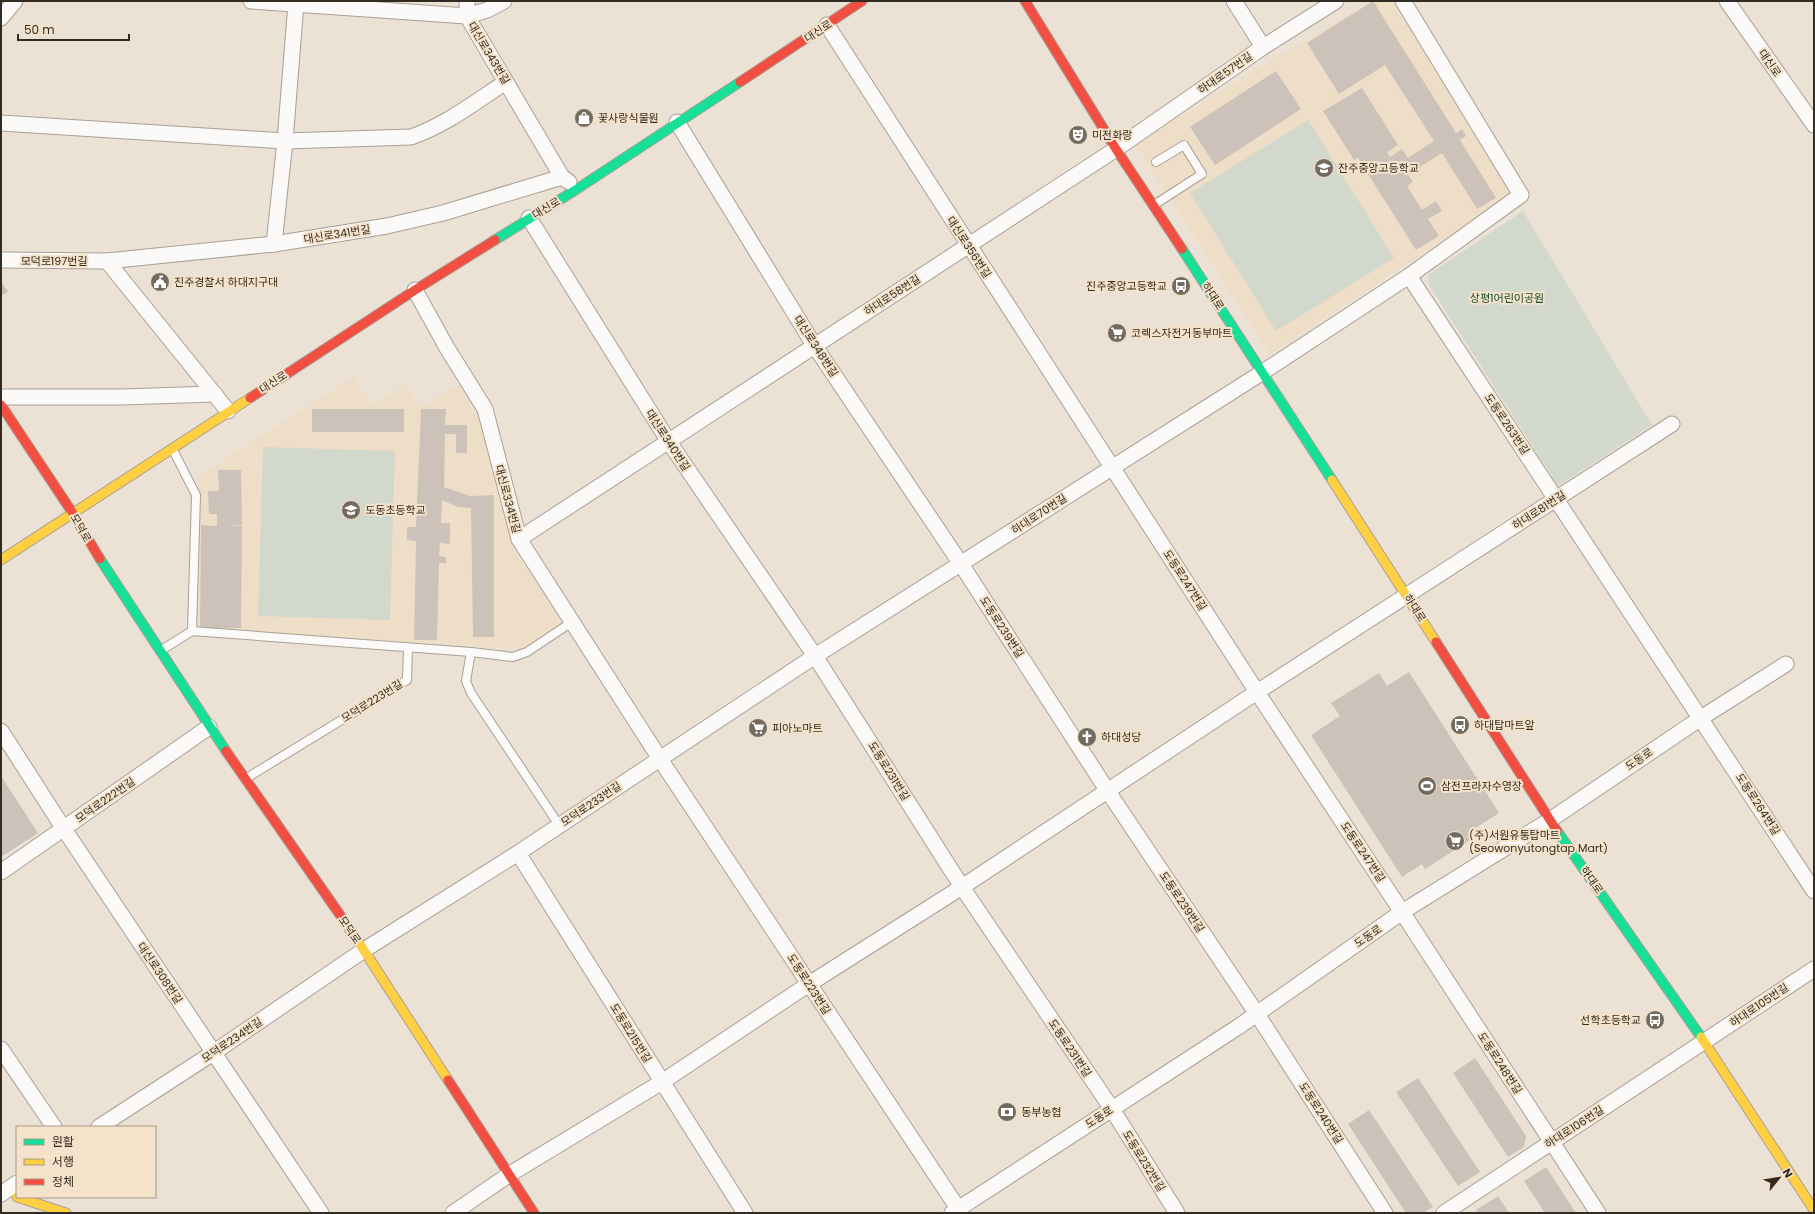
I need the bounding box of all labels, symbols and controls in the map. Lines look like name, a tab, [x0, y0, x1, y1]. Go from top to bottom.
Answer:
scale bar	[18, 16, 129, 42]
street label: 대신로	[801, 16, 835, 46]
street label: 대신로343번길	[464, 19, 514, 87]
text: 50 m	[24, 21, 55, 38]
street label: 대신로	[1755, 46, 1785, 80]
street label: 하대로57번길	[1194, 48, 1256, 98]
shop icon: 꽃사랑식물원	[573, 107, 595, 129]
place label: 꽃사랑식물원	[598, 110, 659, 126]
theatre icon: 미전화랑	[1067, 124, 1089, 146]
place label: 미전화랑	[1092, 127, 1132, 143]
school or university icon: 잔주중앙고등학교	[1313, 157, 1335, 179]
place label: 잔주중앙고등학교	[1338, 160, 1419, 176]
street label: 대신로	[529, 193, 563, 223]
street label: 대신로356번길	[943, 213, 995, 281]
street label: 대신로341번길	[302, 221, 372, 247]
street label: 모덕로197번길	[20, 253, 88, 269]
public building icon: 진주경찰서 하대지구대	[149, 271, 171, 293]
street label: 하대로58번길	[861, 271, 923, 319]
place label: 진주경찰서 하대지구대	[174, 274, 278, 290]
bus stop icon: 진주중앙고등학교	[1170, 275, 1192, 297]
place label: 진주중앙고등학교	[1086, 278, 1167, 294]
street label: 하대로	[1198, 279, 1228, 313]
park label: 상평1어린이공원	[1470, 290, 1544, 306]
street label: 대신로348번길	[790, 312, 842, 380]
supermarket icon: 코렉스자전거동부마트	[1106, 322, 1128, 344]
place label: 코렉스자전거동부마트	[1131, 325, 1232, 341]
street label: 대신로	[256, 367, 290, 397]
street label: 도동로263번길	[1481, 390, 1533, 458]
street label: 대신로340번길	[642, 406, 694, 474]
street label: 대신로334번길	[491, 463, 525, 535]
street label: 하대로81번길	[1509, 487, 1569, 533]
street label: 하대로70번길	[1008, 490, 1070, 538]
school or university icon: 도동초등학교	[340, 499, 362, 521]
place label: 도동초등학교	[365, 502, 426, 518]
street label: 모덕로	[66, 511, 96, 545]
street label: 도동로247번길	[1159, 546, 1211, 614]
street label: 하대로	[1400, 591, 1430, 625]
street label: 도동로239번길	[976, 593, 1028, 661]
street label: 모덕로223번길	[338, 676, 406, 726]
bus stop icon: 하대탑마트앞	[1449, 714, 1471, 736]
supermarket icon: 피아노마트	[747, 717, 769, 739]
place label: 하대탑마트앞	[1474, 717, 1535, 733]
place label: 피아노마트	[772, 720, 823, 736]
church icon: 하대성당	[1076, 726, 1098, 748]
place label: 하대성당	[1101, 729, 1141, 745]
street label: 도동로231번길	[864, 738, 914, 804]
street label: 도동로	[1622, 744, 1656, 774]
street label: 도동로264번길	[1732, 770, 1784, 838]
street label: 모덕로222번길	[72, 773, 138, 827]
sports icon: 삼전프라자수영장	[1416, 775, 1438, 797]
street label: 모덕로233번길	[558, 778, 624, 830]
place label: 삼전프라자수영장	[1441, 778, 1522, 794]
street label: 도동로247번길	[1337, 819, 1389, 885]
place label: (주)서원유통탑마트 (Seowonyutongtap Mart)	[1469, 827, 1608, 856]
supermarket icon: (주)서원유통탑마트 (Seowonyutongtap Mart)	[1444, 830, 1466, 852]
street label: 하대로	[1577, 863, 1607, 897]
street label: 도동로239번길	[1156, 868, 1208, 936]
street label: 모덕로	[335, 913, 365, 947]
street label: 도동로	[1351, 921, 1385, 951]
street label: 대신로308번길	[134, 939, 186, 1007]
street label: 도동로223번길	[783, 950, 835, 1018]
street label: 하대로105번길	[1726, 979, 1792, 1031]
street label: 도동로215번길	[606, 1000, 656, 1066]
bus stop icon: 선학초등학교	[1644, 1009, 1666, 1031]
place label: 선학초등학교	[1580, 1012, 1641, 1028]
street label: 모덕로234번길	[198, 1014, 266, 1066]
street label: 도동로231번길	[1045, 1016, 1095, 1080]
street label: 도동로248번길	[1474, 1029, 1526, 1097]
street label: 도동로240번길	[1295, 1079, 1347, 1147]
bank icon: 동부농협	[996, 1101, 1018, 1123]
street label: 도동로	[1082, 1102, 1116, 1132]
street label: 하대로106번길	[1541, 1102, 1607, 1152]
place label: 동부농협	[1021, 1104, 1061, 1120]
legend	[16, 1126, 156, 1198]
street label: 도동로232번길	[1119, 1127, 1169, 1195]
text: 원활	[52, 1133, 74, 1150]
text: 서행	[52, 1153, 74, 1170]
north arrow	[1759, 1158, 1799, 1198]
text: N	[1779, 1165, 1797, 1181]
text: 정체	[52, 1173, 74, 1190]

